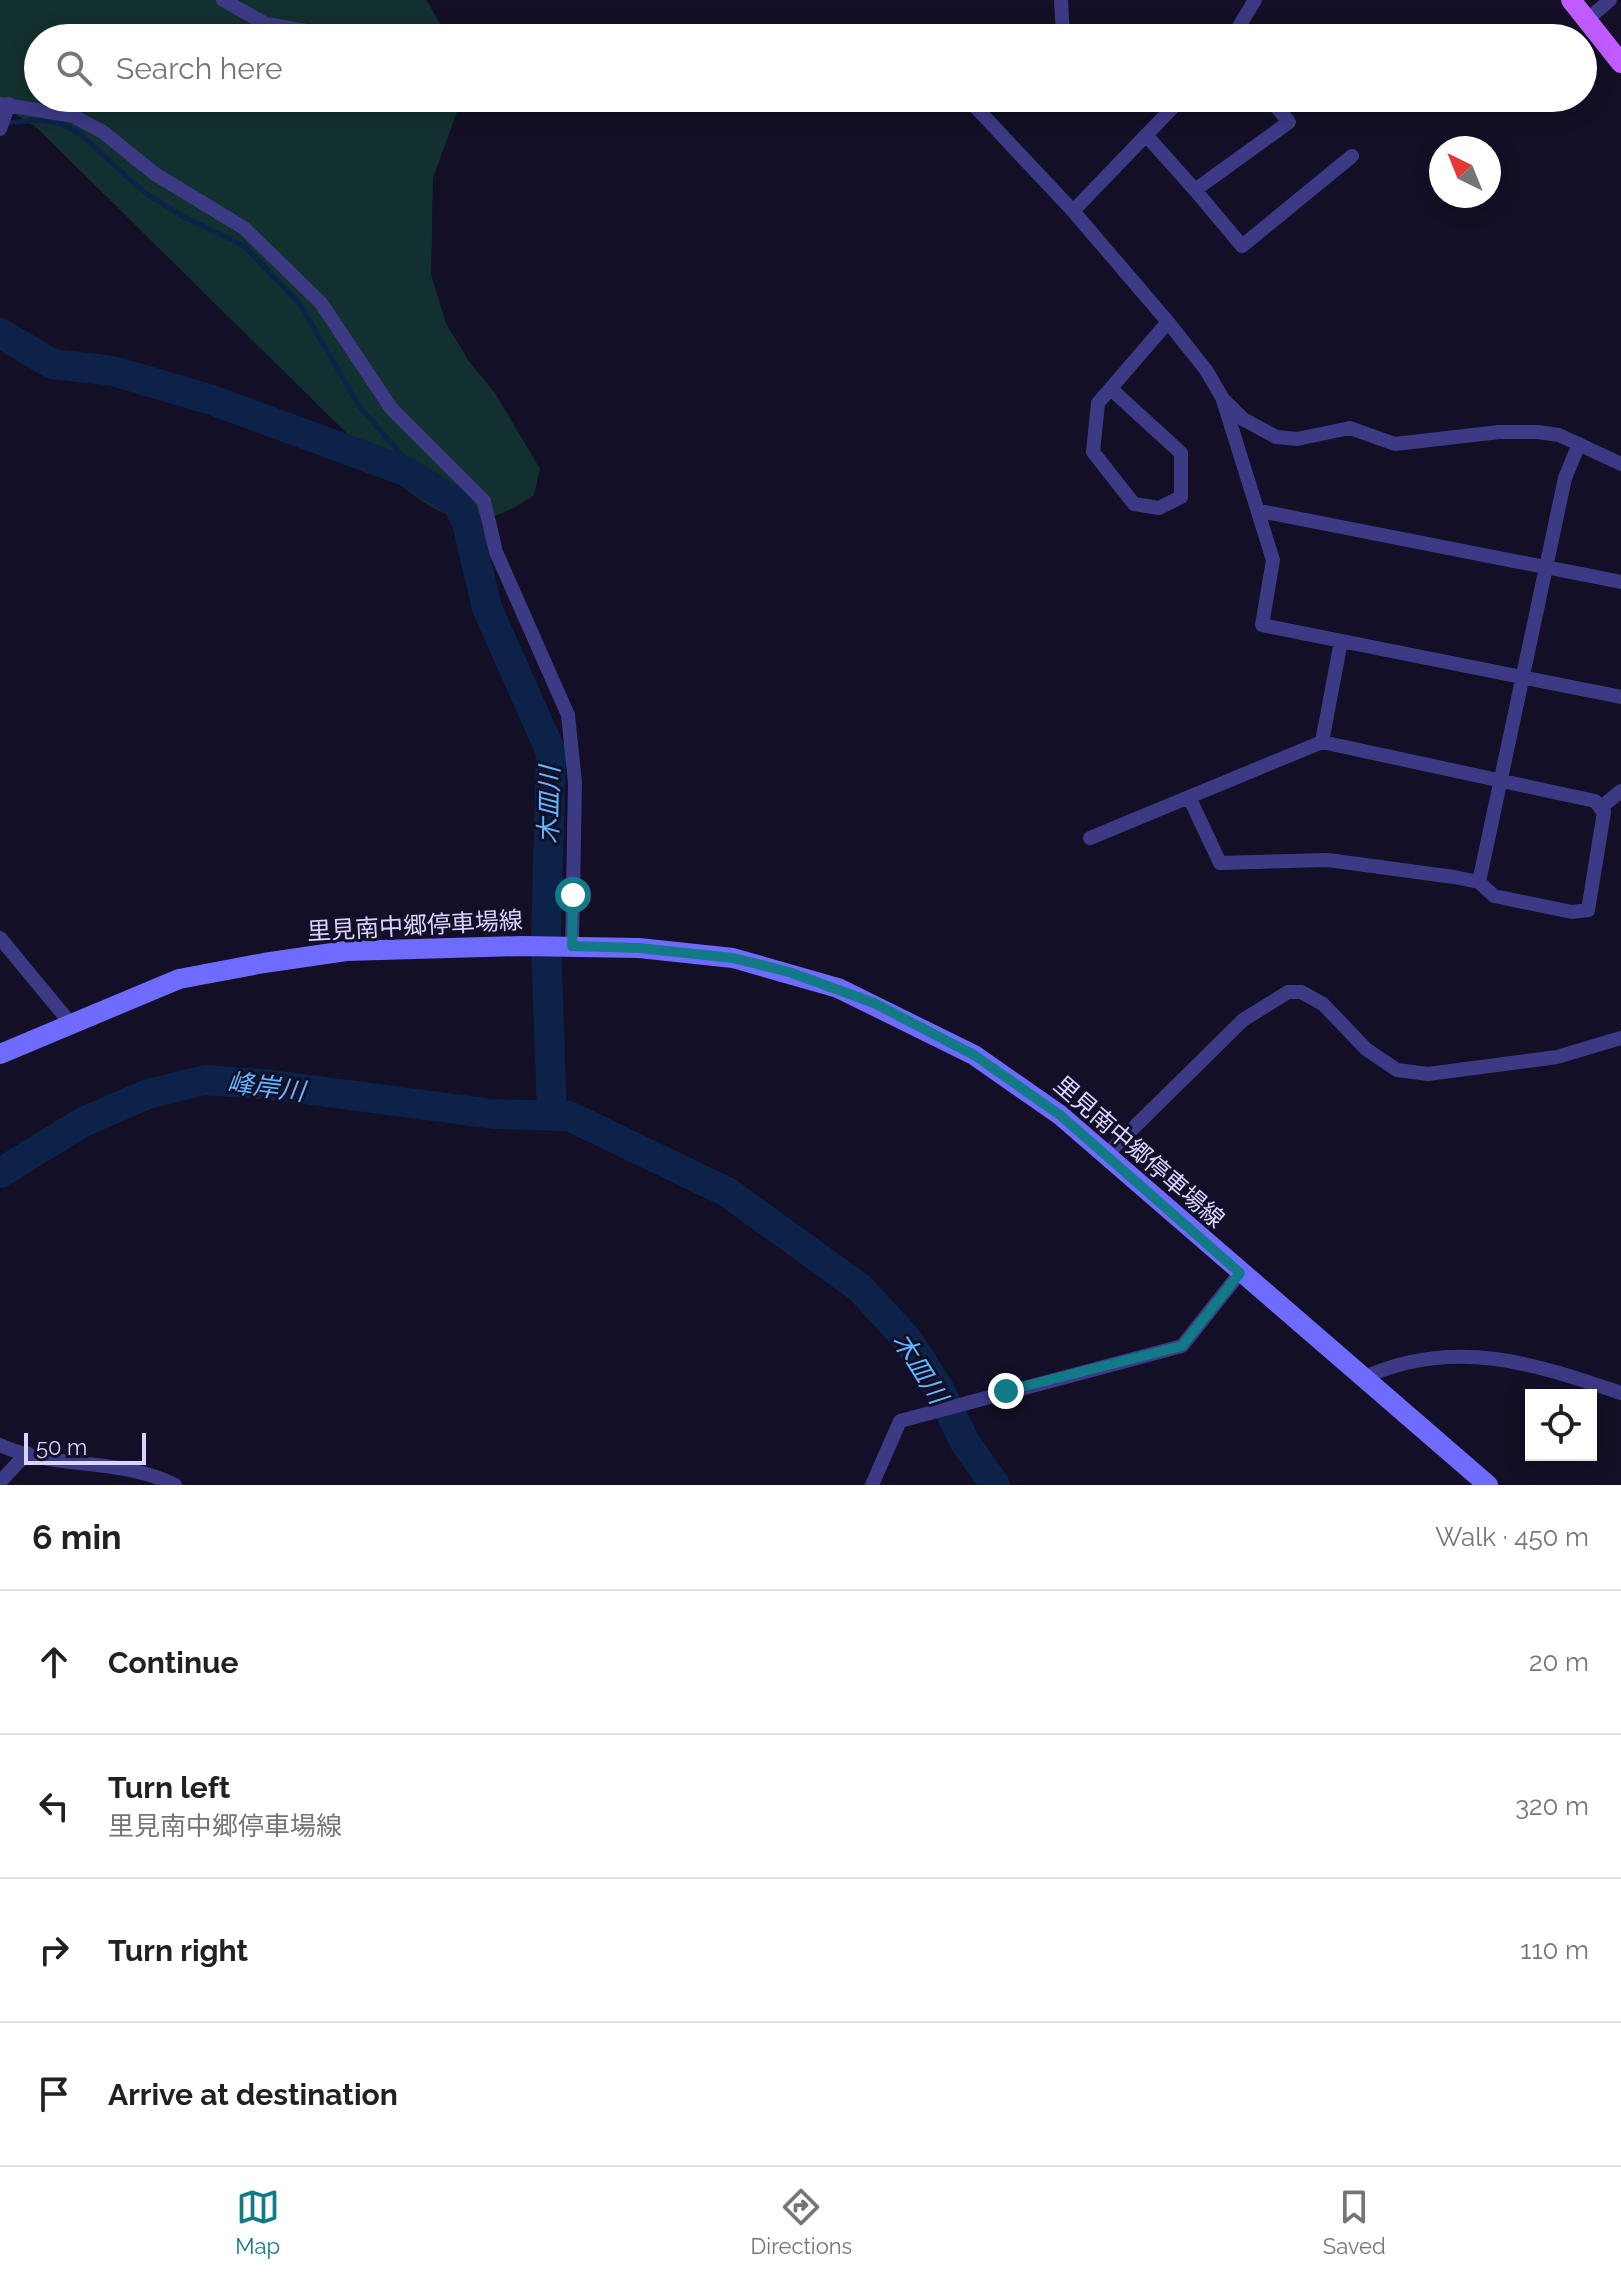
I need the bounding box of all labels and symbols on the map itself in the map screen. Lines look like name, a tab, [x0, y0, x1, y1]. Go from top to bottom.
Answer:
north arrow	[1429, 136, 1501, 208]
water label: 木皿川	[533, 763, 565, 844]
route start	[555, 877, 591, 913]
street label: 里見南中郷停車場線	[306, 905, 524, 946]
water label: 峰岸川	[225, 1067, 310, 1107]
street label: 里見南中郷停車場線	[1048, 1070, 1230, 1233]
water label: 木皿川	[887, 1327, 955, 1412]
route end	[988, 1373, 1024, 1409]
scale bar	[24, 1429, 146, 1465]

